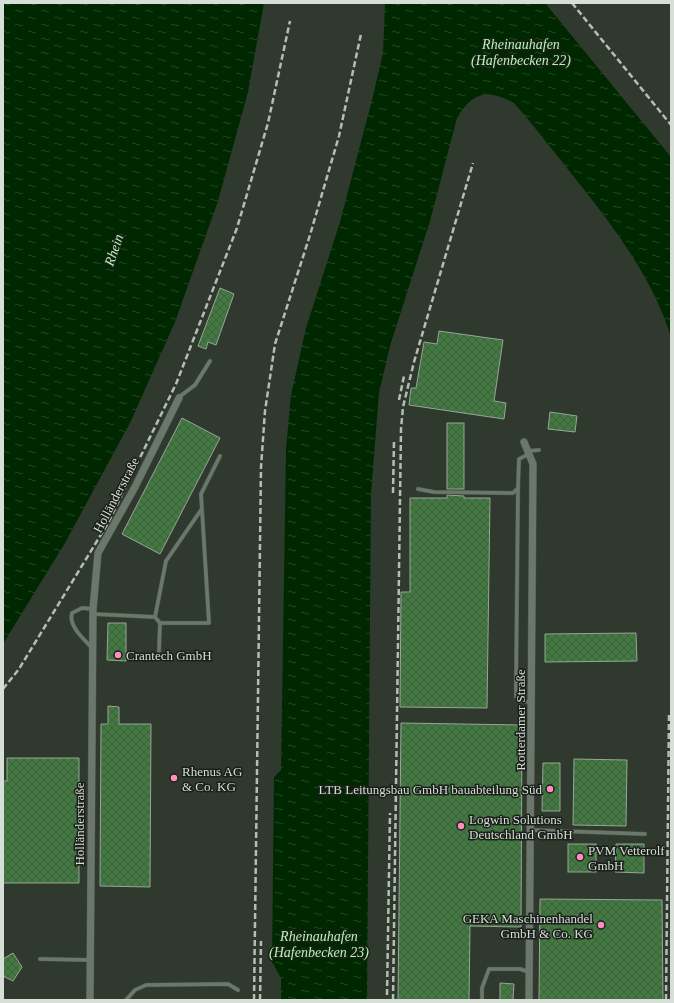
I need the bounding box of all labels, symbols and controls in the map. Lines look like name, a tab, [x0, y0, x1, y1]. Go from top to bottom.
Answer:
water label: Rheinauhafen (Hafenbecken 22)	[471, 37, 571, 69]
water label: Rhein	[101, 232, 126, 269]
street label: Holländerstraße	[90, 455, 142, 535]
place label: Crantech GmbH	[126, 648, 212, 663]
marker: Crantech GmbH	[113, 650, 123, 660]
street label: Rotterdamer Straße	[513, 669, 528, 771]
place label: Rhenus AG & Co. KG	[182, 764, 242, 794]
marker: Rhenus AG & Co. KG	[169, 773, 179, 783]
street label: Holländerstraße	[72, 782, 87, 866]
place label: LTB Leitungsbau GmbH bauabteilung Süd	[319, 782, 542, 797]
marker: LTB Leitungsbau GmbH bauabteilung Süd	[545, 784, 555, 794]
place label: Logwin Solutions Deutschland GmbH	[469, 812, 573, 842]
marker: Logwin Solutions Deutschland GmbH	[456, 821, 466, 831]
place label: PVM Vetterolf GmbH	[588, 843, 665, 873]
marker: PVM Vetterolf GmbH	[575, 852, 585, 862]
place label: GEKA Maschinenhandel GmbH & Co. KG	[463, 911, 593, 941]
marker: GEKA Maschinenhandel GmbH & Co. KG	[596, 920, 606, 930]
water label: Rheinauhafen (Hafenbecken 23)	[269, 929, 369, 961]

